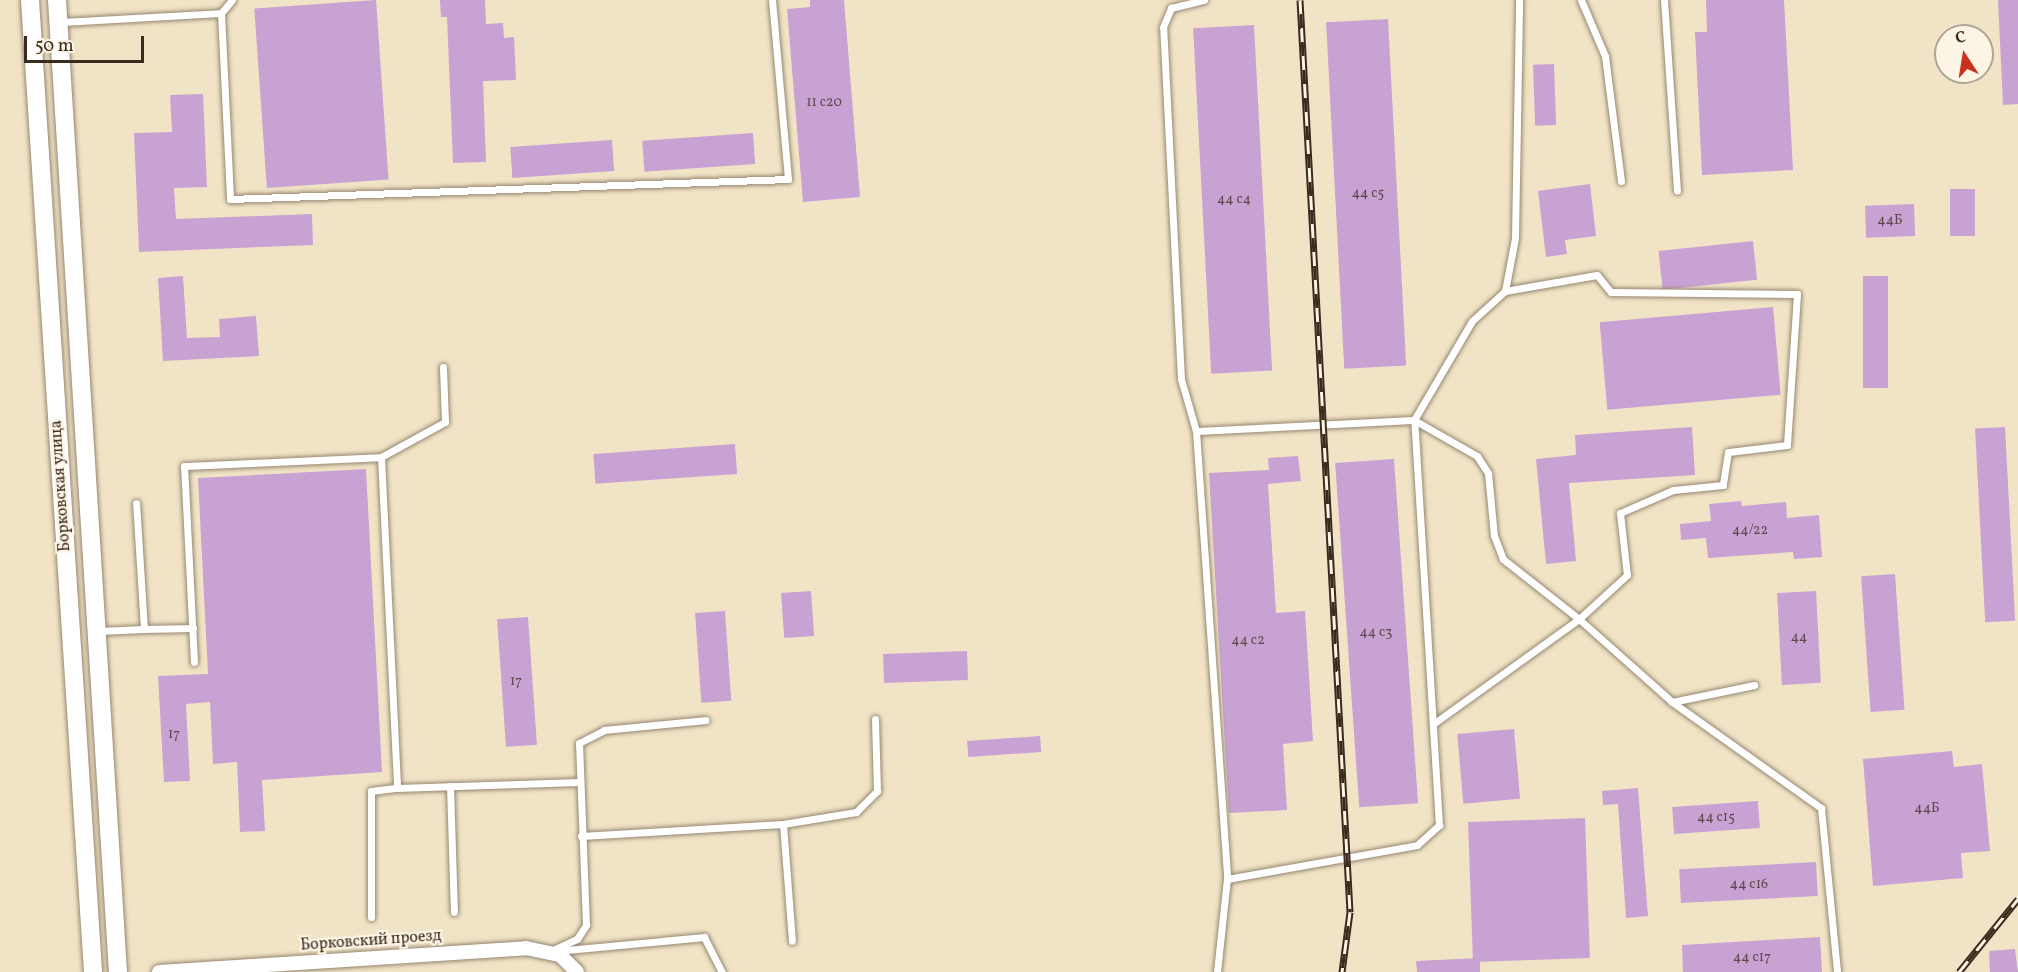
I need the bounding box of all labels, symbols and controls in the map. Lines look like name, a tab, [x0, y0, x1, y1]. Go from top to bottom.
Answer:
scale bar	[27, 24, 147, 62]
north arrow	[1934, 24, 1994, 84]
text: С	[1953, 27, 1968, 50]
text: 50 m	[35, 34, 74, 59]
house number: 11 с20	[806, 95, 842, 111]
house number: 44 с5	[1352, 186, 1384, 202]
house number: 44 с4	[1217, 192, 1251, 208]
house number: 44Б	[1877, 213, 1903, 229]
street label: Борковская улица	[47, 419, 75, 553]
house number: 44/22	[1732, 523, 1768, 539]
house number: 44 с3	[1360, 625, 1392, 641]
house number: 44	[1791, 630, 1807, 646]
house number: 44 с2	[1231, 633, 1265, 649]
house number: 17	[510, 674, 522, 690]
house number: 17	[168, 727, 180, 743]
house number: 44Б	[1914, 801, 1940, 817]
house number: 44 с15	[1697, 810, 1735, 826]
house number: 44 с16	[1730, 877, 1768, 893]
street label: Борковский проезд	[300, 926, 442, 956]
house number: 44 с17	[1733, 950, 1771, 966]

